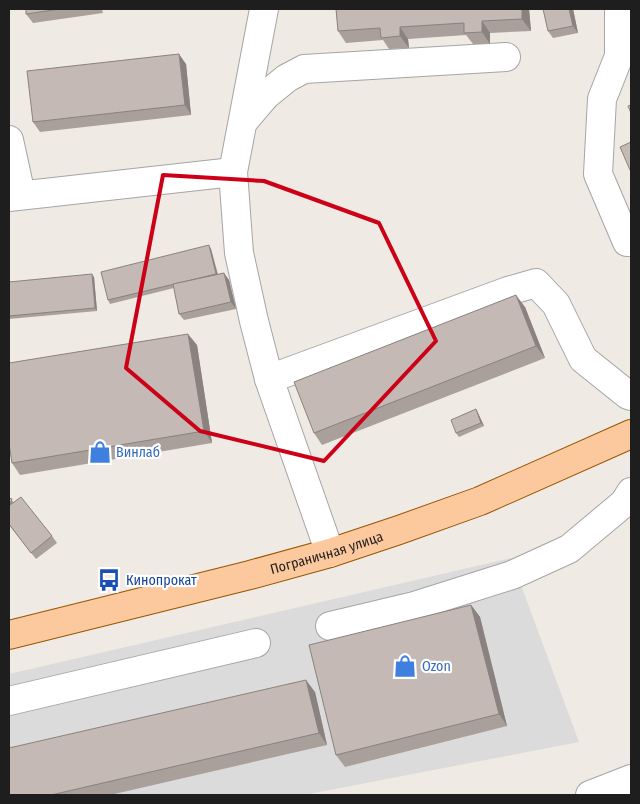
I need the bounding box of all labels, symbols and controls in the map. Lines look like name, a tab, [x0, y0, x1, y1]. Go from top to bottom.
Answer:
shop icon: Винлаб	[87, 439, 113, 465]
place label: Винлаб	[116, 444, 160, 461]
street label: Пограничная улица	[268, 528, 385, 578]
bus stop icon: Кинопрокат	[96, 567, 122, 593]
place label: Кинопрокат	[126, 572, 197, 589]
shop icon: Ozon	[392, 653, 418, 679]
place label: Ozon	[422, 658, 451, 675]

